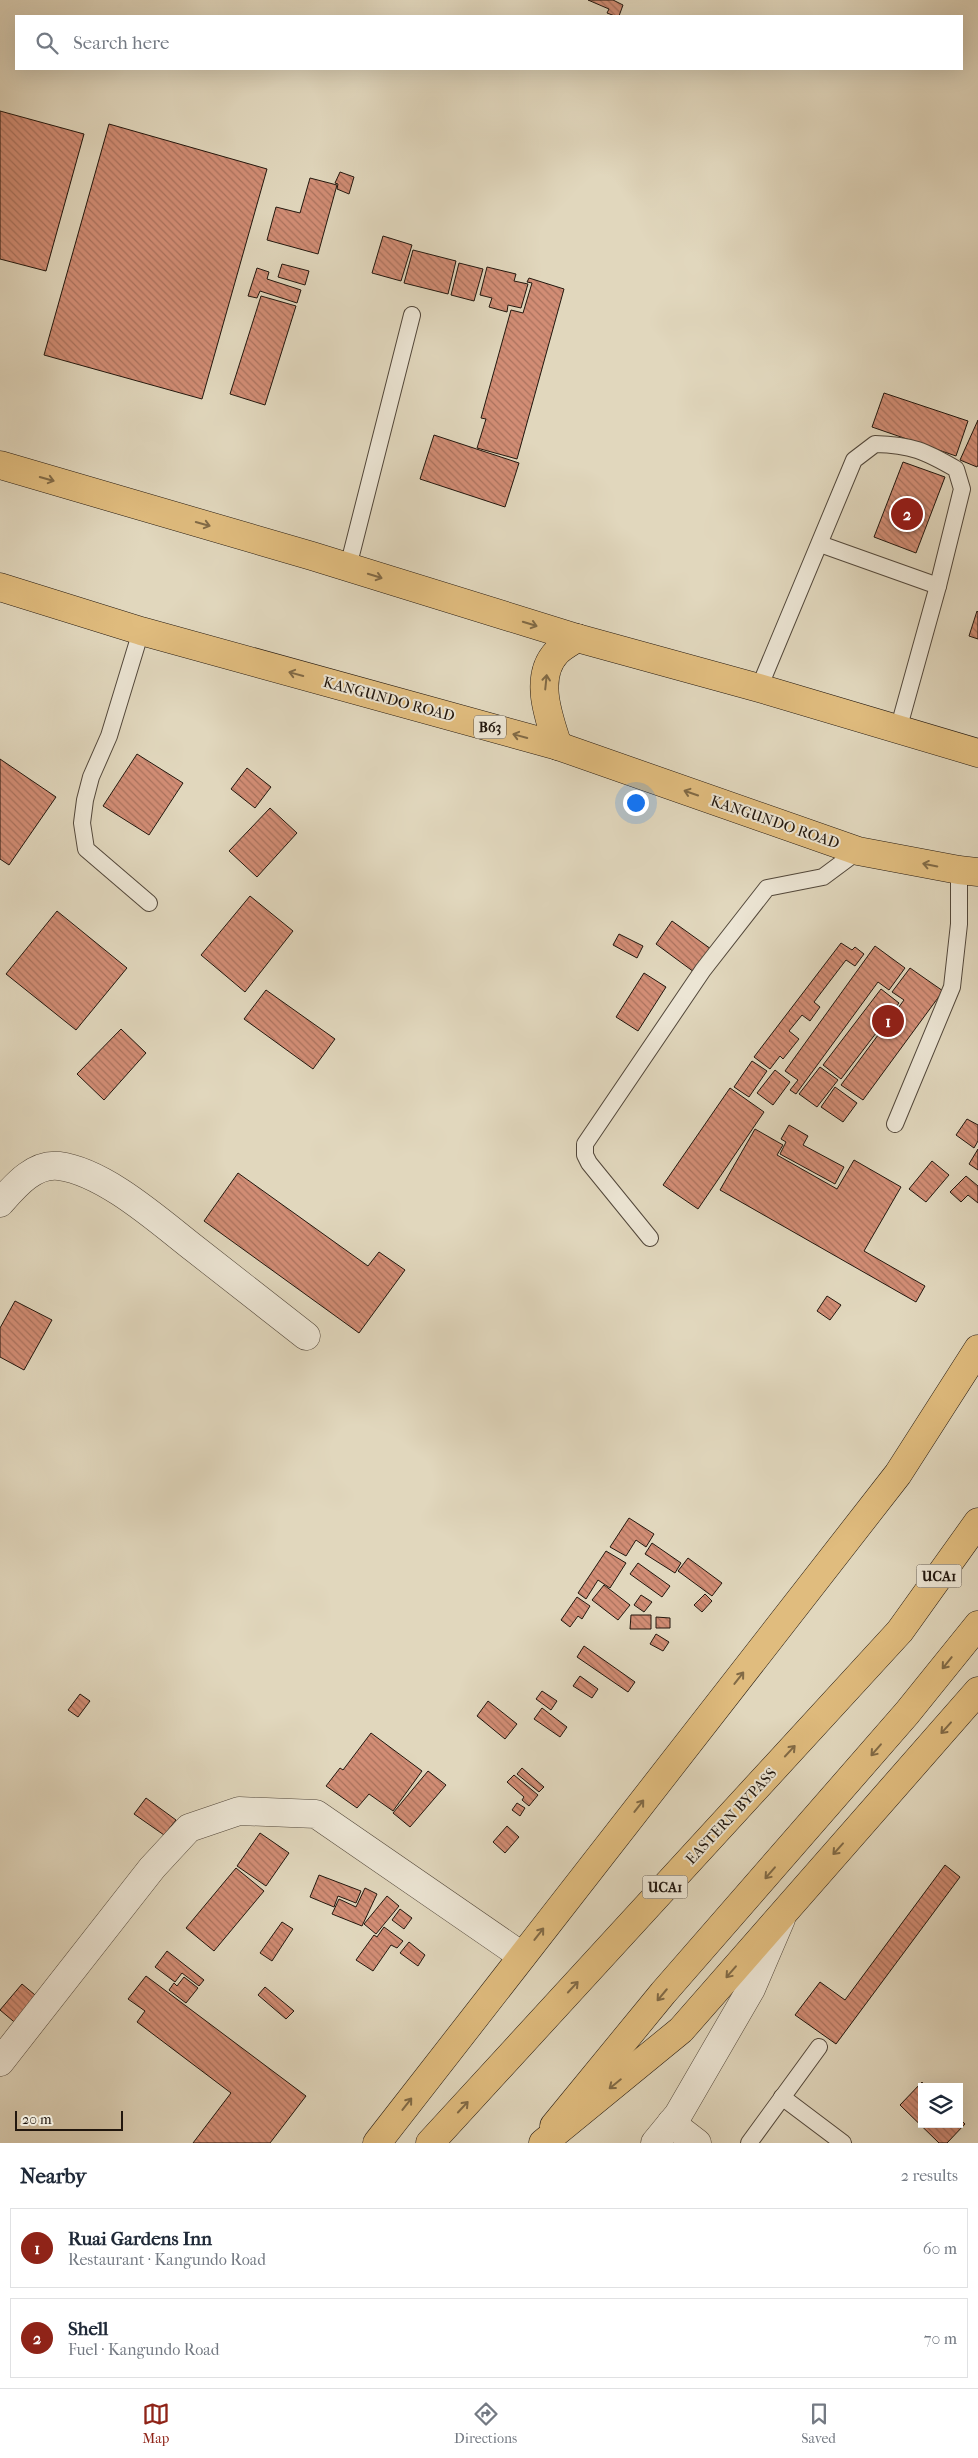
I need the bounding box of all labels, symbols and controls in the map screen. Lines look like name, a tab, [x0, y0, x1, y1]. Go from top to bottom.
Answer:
search box	[15, 15, 963, 70]
icon: search	[33, 29, 61, 57]
text: Search here	[73, 32, 169, 54]
one-way arrow	[38, 474, 54, 484]
pin: 2	[891, 495, 923, 533]
one-way arrow	[194, 520, 210, 530]
one-way arrow	[367, 571, 383, 581]
one-way arrow	[522, 619, 538, 629]
one-way arrow	[289, 669, 305, 678]
street label: KANGUNDO ROAD	[321, 673, 457, 725]
one-way arrow	[541, 674, 551, 690]
road number: B63	[474, 716, 506, 739]
one-way arrow	[513, 730, 529, 740]
one-way arrow	[683, 787, 699, 797]
your location	[623, 790, 649, 816]
street label: KANGUNDO ROAD	[708, 791, 842, 853]
one-way arrow	[922, 859, 938, 869]
pin: 1	[872, 1002, 904, 1040]
road number: UCA1	[916, 1564, 962, 1588]
one-way arrow	[942, 1656, 953, 1669]
one-way arrow	[733, 1672, 744, 1685]
one-way arrow	[940, 1721, 951, 1734]
one-way arrow	[870, 1743, 881, 1756]
one-way arrow	[784, 1745, 795, 1758]
street label: EASTERN BYPASS	[682, 1764, 780, 1868]
one-way arrow	[633, 1800, 644, 1813]
one-way arrow	[832, 1843, 844, 1856]
one-way arrow	[764, 1867, 775, 1880]
road number: UCA1	[642, 1875, 688, 1898]
one-way arrow	[533, 1928, 544, 1941]
one-way arrow	[725, 1965, 737, 1978]
one-way arrow	[567, 1981, 579, 1994]
one-way arrow	[657, 1988, 668, 2001]
one-way arrow	[608, 2079, 621, 2090]
map controls	[918, 2083, 963, 2128]
button: layers	[918, 2083, 963, 2128]
one-way arrow	[402, 2098, 413, 2111]
one-way arrow	[458, 2101, 469, 2114]
scale bar	[15, 2108, 122, 2131]
text: 20 m	[22, 2111, 52, 2128]
text: Nearby	[20, 2164, 86, 2188]
text: 2 results	[901, 2166, 958, 2185]
text: Ruai Gardens Inn	[68, 2228, 212, 2250]
text: 1	[34, 2239, 40, 2258]
text: 60 m	[923, 2239, 957, 2258]
text: Restaurant · Kangundo Road	[68, 2250, 266, 2269]
text: Shell	[68, 2318, 108, 2340]
text: 2	[33, 2329, 41, 2348]
text: 70 m	[924, 2329, 957, 2348]
text: Fuel · Kangundo Road	[68, 2340, 219, 2359]
tab: Map	[142, 2400, 170, 2447]
tab: Directions	[454, 2400, 517, 2447]
tab: Saved	[801, 2400, 836, 2447]

